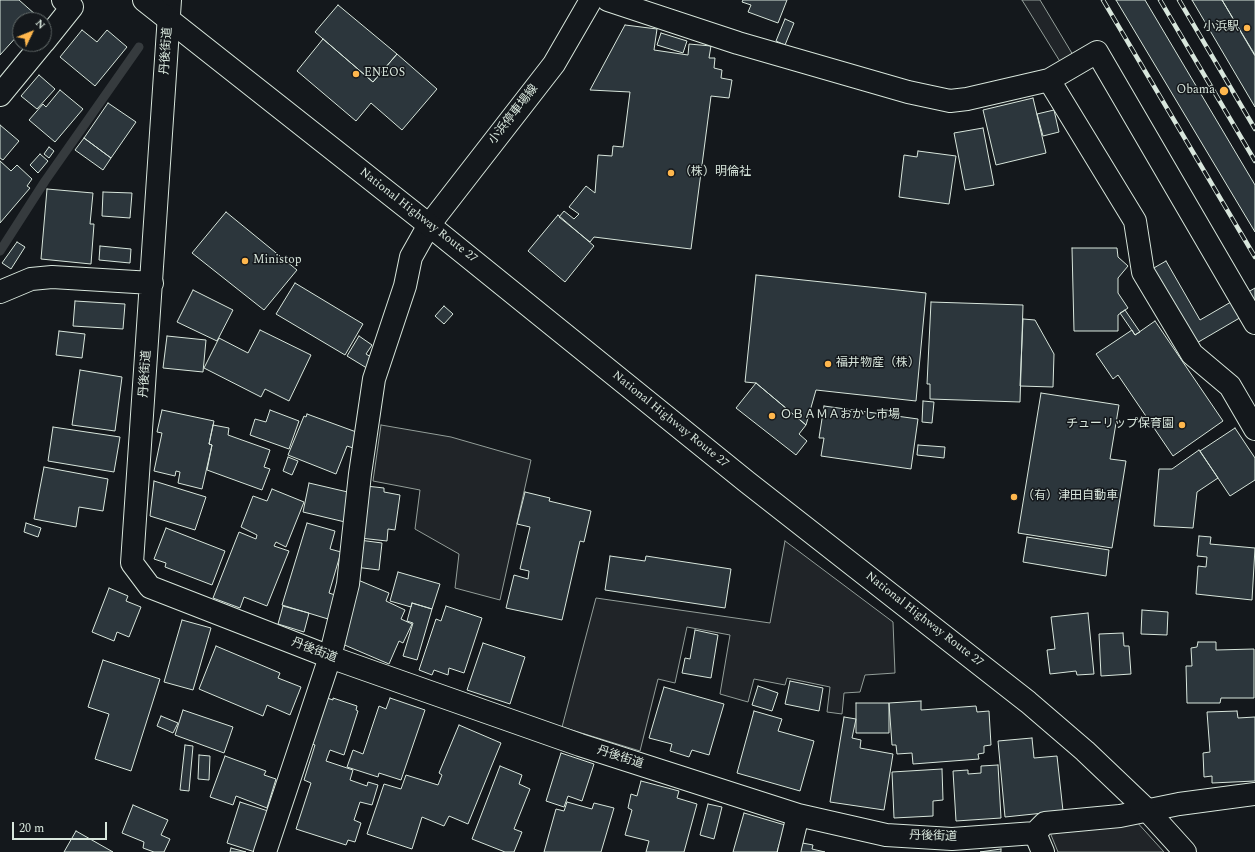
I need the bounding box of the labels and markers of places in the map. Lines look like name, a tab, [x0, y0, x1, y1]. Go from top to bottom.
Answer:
place label: 小浜駅	[1203, 21, 1239, 35]
marker: 小浜駅	[1242, 23, 1252, 33]
place label: ENEOS	[364, 67, 405, 81]
marker: ENEOS	[351, 69, 361, 79]
place label: Obama	[1177, 84, 1215, 98]
marker: Obama	[1218, 85, 1230, 97]
place label: （株）明倫社	[679, 166, 751, 180]
marker: （株）明倫社	[666, 168, 676, 178]
place label: Ministop	[253, 254, 302, 268]
marker: Ministop	[240, 256, 250, 266]
place label: 福井物産（株）	[836, 357, 920, 371]
marker: 福井物産（株）	[823, 359, 833, 369]
place label: ＯＢＡＭＡおかし市場	[780, 409, 900, 423]
marker: ＯＢＡＭＡおかし市場	[767, 411, 777, 421]
place label: チューリップ保育園	[1066, 418, 1174, 432]
marker: チューリップ保育園	[1177, 420, 1187, 430]
place label: （有）津田自動車	[1022, 490, 1118, 504]
marker: （有）津田自動車	[1009, 492, 1019, 502]

